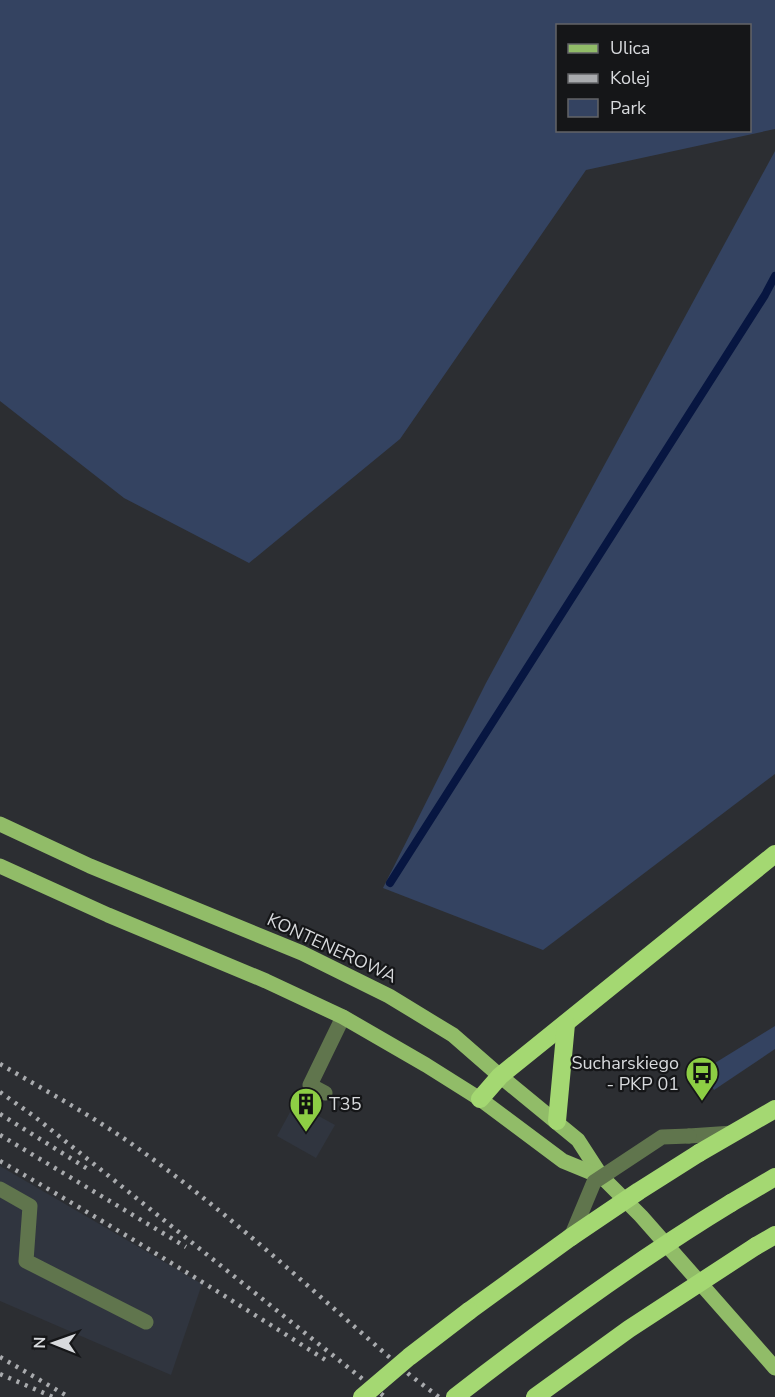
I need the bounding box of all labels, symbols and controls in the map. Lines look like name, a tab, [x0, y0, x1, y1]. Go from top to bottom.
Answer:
legend	[556, 24, 751, 132]
text: Ulica	[610, 36, 650, 60]
text: Kolej	[610, 66, 650, 90]
text: Park	[610, 96, 647, 120]
street label: KONTENEROWA	[263, 907, 401, 989]
place label: Sucharskiego - PKP 01	[571, 1051, 679, 1096]
bus stop icon: Sucharskiego - PKP 01	[684, 1055, 720, 1102]
building icon: T35	[288, 1086, 324, 1133]
place label: T35	[329, 1092, 361, 1116]
north arrow	[24, 1313, 84, 1373]
text: N	[29, 1337, 51, 1349]

